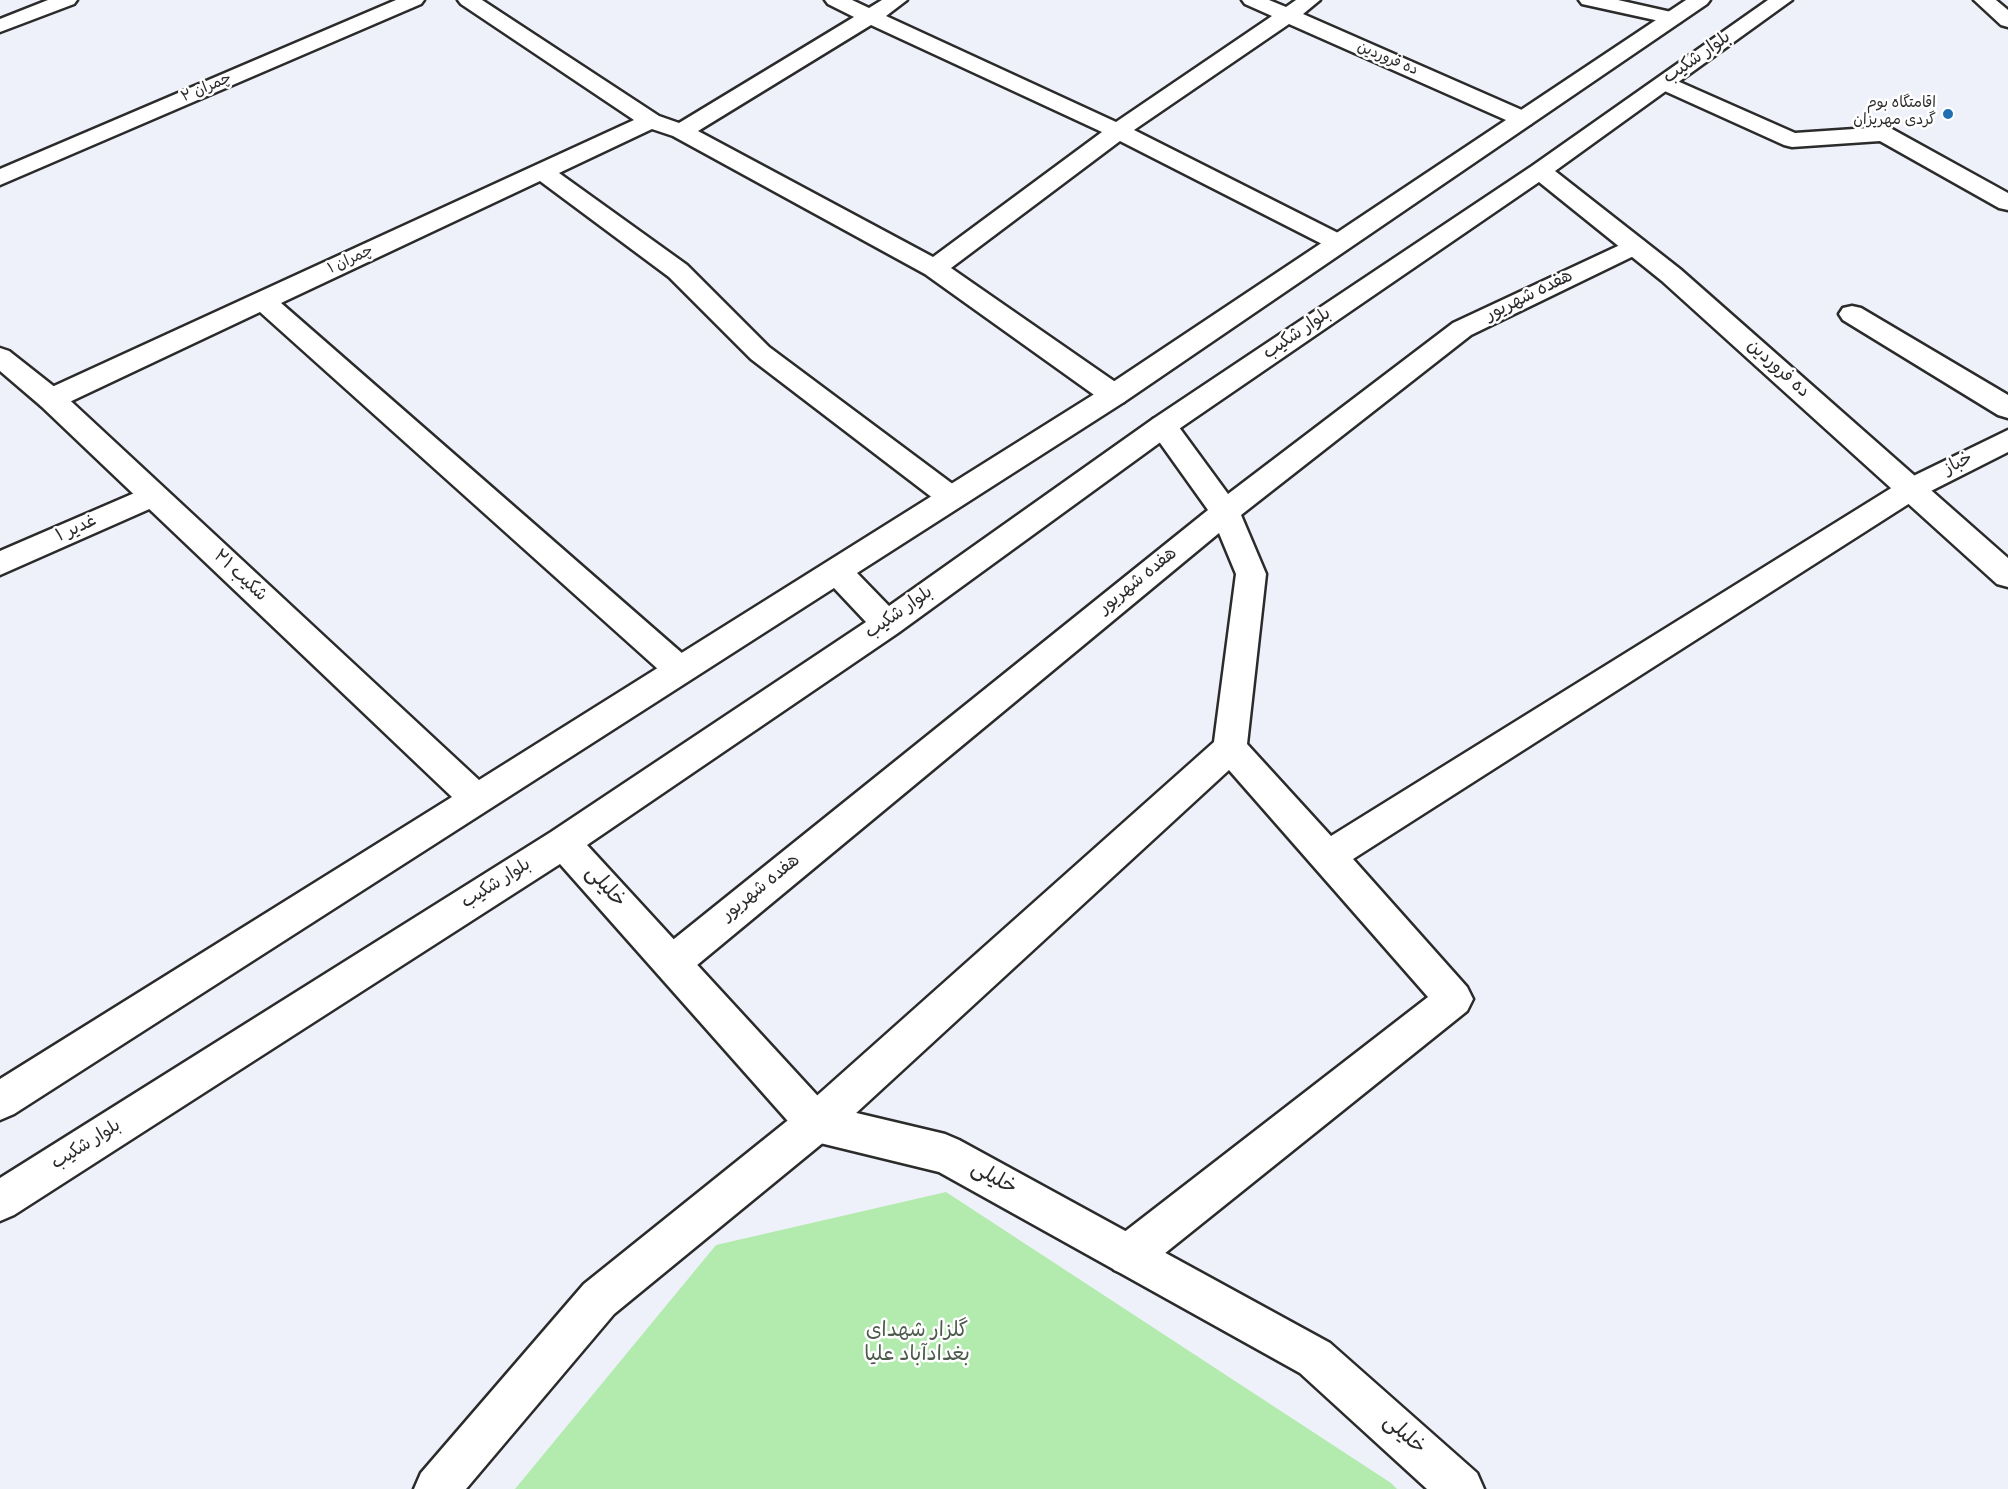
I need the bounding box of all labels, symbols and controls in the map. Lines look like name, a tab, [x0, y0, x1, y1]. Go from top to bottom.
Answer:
street label: بلوار شکیب	[1660, 28, 1736, 90]
street label: ده فروردین	[1354, 39, 1420, 81]
street label: چمران ۲	[179, 70, 235, 108]
place label: اقامتگاه بوم گردی مهریزان	[1853, 96, 1936, 131]
marker: اقامتگاه بوم گردی مهریزان	[1941, 107, 1955, 121]
street label: چمران ۱	[325, 243, 377, 279]
street label: هفده شهریور	[1483, 267, 1577, 327]
street label: بلوار شکیب	[1260, 304, 1336, 366]
street label: ده فروردین	[1741, 336, 1813, 404]
street label: خباز	[1941, 449, 1977, 481]
street label: غدیر ۱	[53, 512, 101, 548]
street label: هفده شهریور	[1096, 544, 1182, 620]
street label: شکیب ۲۱	[208, 547, 270, 607]
street label: بلوار شکیب	[862, 583, 938, 645]
street label: هفده شهریور	[719, 851, 805, 927]
street label: بلوار شکیب	[458, 855, 536, 915]
street label: خلیلی	[578, 862, 630, 914]
street label: بلوار شکیب	[48, 1116, 126, 1176]
street label: خلیلی	[966, 1157, 1020, 1203]
park label: گلزار شهدای بغدادآباد علیا	[864, 1320, 970, 1370]
street label: خلیلی	[1377, 1410, 1429, 1462]

